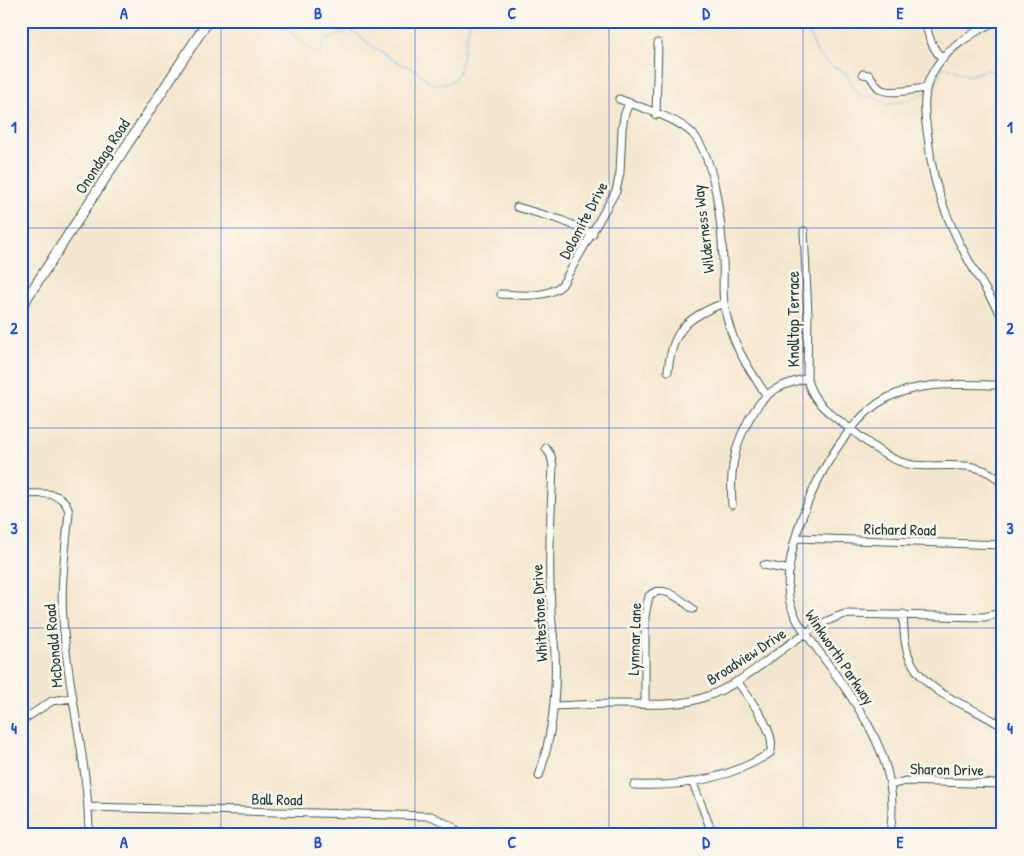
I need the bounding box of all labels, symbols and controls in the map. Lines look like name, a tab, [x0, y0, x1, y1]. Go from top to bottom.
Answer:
text: A	[120, 2, 128, 24]
text: B	[314, 2, 322, 24]
text: C	[508, 2, 517, 24]
text: D	[702, 2, 710, 24]
text: E	[896, 2, 904, 24]
street label: Onondaga Road	[69, 114, 135, 198]
text: 1	[11, 116, 17, 138]
text: 1	[1007, 116, 1013, 138]
street label: Dolomite Drive	[553, 177, 613, 263]
street label: Wilderness Way	[687, 183, 719, 274]
street label: Knolltop Terrace	[782, 270, 804, 367]
text: 2	[10, 317, 18, 339]
text: 2	[1006, 317, 1014, 339]
text: 3	[10, 517, 18, 539]
street label: Richard Road	[864, 517, 936, 541]
text: 3	[1006, 517, 1014, 539]
street label: Whitestone Drive	[525, 563, 553, 662]
street label: Lynmar Lane	[622, 602, 646, 676]
street label: McDonald Road	[38, 603, 68, 689]
street label: Winkworth Parkway	[800, 605, 880, 709]
street label: Broadview Drive	[702, 622, 791, 690]
text: 4	[11, 717, 17, 739]
text: 4	[1007, 717, 1013, 739]
street label: Sharon Drive	[910, 757, 985, 781]
street label: Ball Road	[251, 788, 303, 810]
text: A	[120, 831, 128, 853]
text: B	[314, 831, 322, 853]
text: C	[508, 831, 517, 853]
text: D	[702, 831, 710, 853]
text: E	[896, 831, 904, 853]

